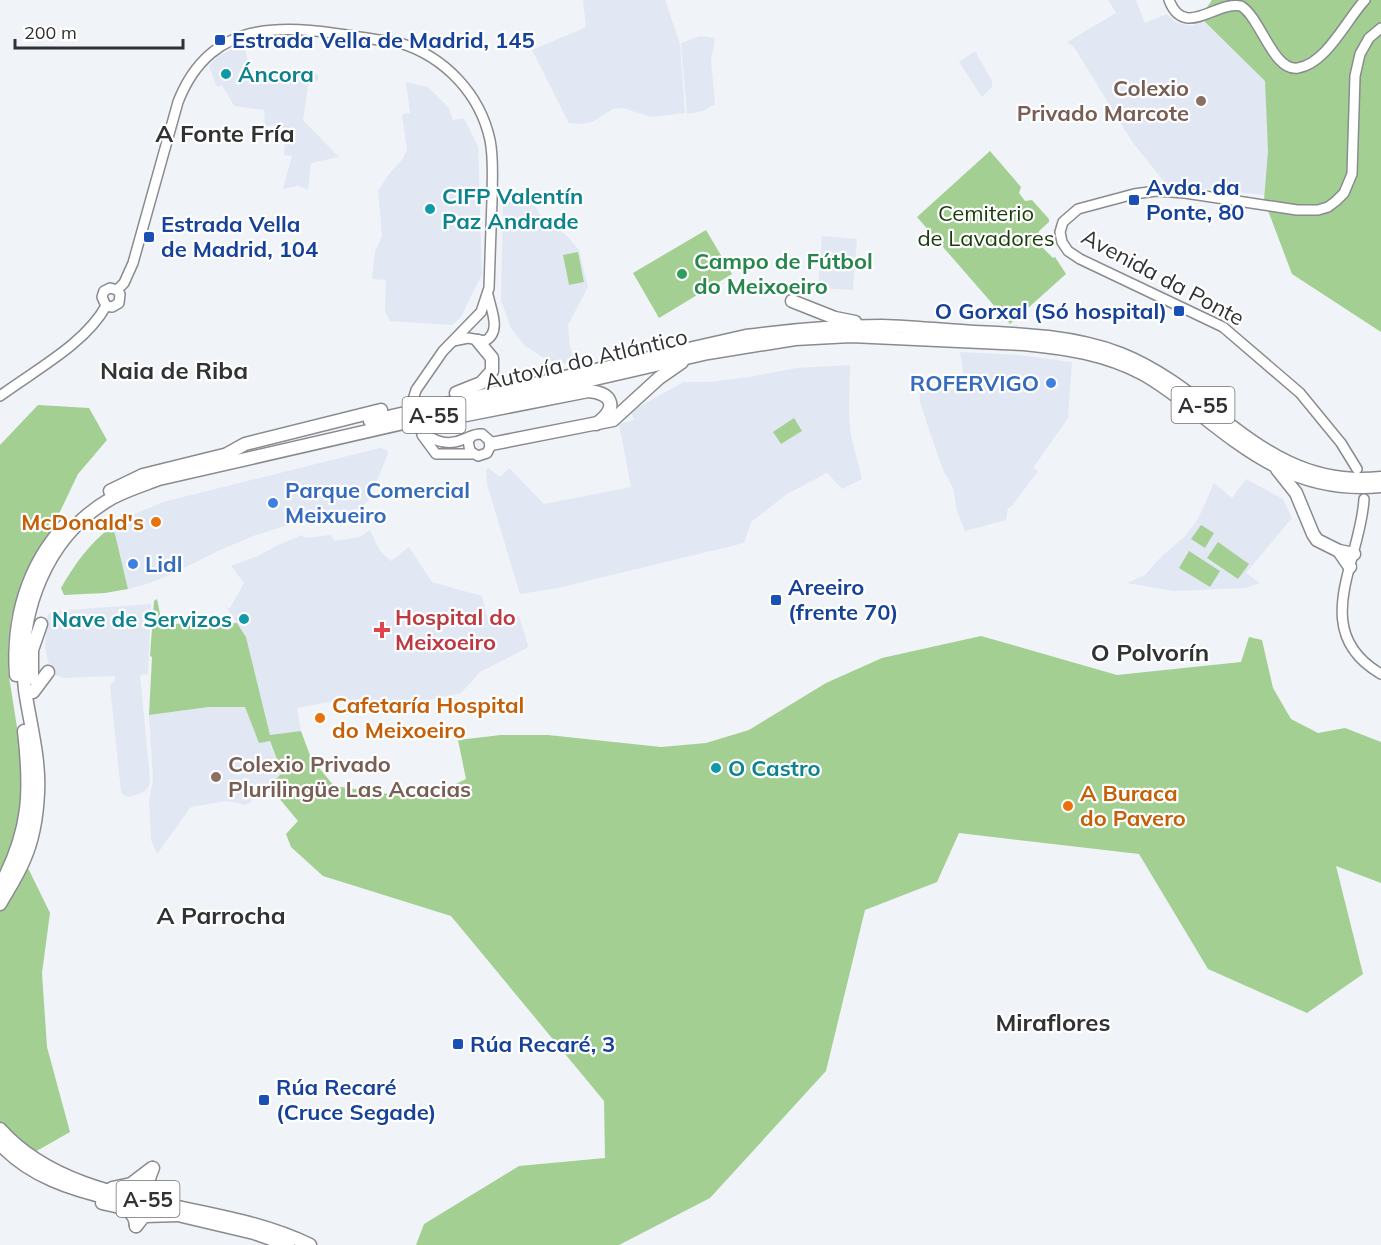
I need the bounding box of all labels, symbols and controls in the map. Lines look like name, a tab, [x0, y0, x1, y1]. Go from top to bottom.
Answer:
scale bar	[15, 12, 183, 50]
text: 200 m	[24, 21, 77, 44]
place label: Estrada Vella de Madrid, 145	[232, 26, 535, 54]
marker: Estrada Vella de Madrid, 145	[213, 33, 227, 47]
place label: Áncora	[238, 60, 314, 88]
marker: Áncora	[219, 67, 233, 81]
place label: Colexio Privado Marcote	[1017, 74, 1189, 127]
marker: Colexio Privado Marcote	[1194, 94, 1208, 108]
district label: A Fonte Fría	[155, 118, 295, 148]
place label: Avda. da Ponte, 80	[1146, 173, 1245, 226]
place label: CIFP Valentín Paz Andrade	[442, 182, 583, 235]
marker: Avda. da Ponte, 80	[1127, 193, 1141, 207]
park label: Cemiterio de Lavadores	[917, 199, 1055, 252]
marker: CIFP Valentín Paz Andrade	[423, 202, 437, 216]
place label: Estrada Vella de Madrid, 104	[161, 210, 318, 263]
street label: Avenida da Ponte	[1077, 222, 1249, 332]
marker: Estrada Vella de Madrid, 104	[142, 230, 156, 244]
place label: Campo de Fútbol do Meixoeiro	[694, 247, 873, 300]
marker: Campo de Fútbol do Meixoeiro	[675, 267, 689, 281]
place label: O Gorxal (Só hospital)	[935, 297, 1167, 325]
marker: O Gorxal (Só hospital)	[1172, 304, 1186, 318]
street label: Autovía do Atlántico	[482, 322, 690, 396]
district label: Naia de Riba	[100, 355, 248, 385]
place label: ROFERVIGO	[910, 369, 1039, 397]
marker: ROFERVIGO	[1044, 376, 1058, 390]
road number: A-55	[1172, 387, 1234, 423]
road number: A-55	[402, 397, 466, 433]
place label: Parque Comercial Meixueiro	[285, 476, 470, 529]
marker: Parque Comercial Meixueiro	[266, 496, 280, 510]
place label: McDonald's	[21, 508, 144, 536]
marker: McDonald's	[149, 515, 163, 529]
place label: Lidl	[145, 550, 182, 578]
marker: Lidl	[126, 557, 140, 571]
place label: Areeiro (frente 70)	[788, 573, 898, 626]
marker: Areeiro (frente 70)	[769, 593, 783, 607]
place label: Hospital do Meixoeiro	[395, 603, 516, 656]
place label: Nave de Servizos	[52, 605, 232, 633]
marker: Nave de Servizos	[237, 612, 251, 626]
marker: Hospital do Meixoeiro	[373, 621, 391, 639]
district label: O Polvorín	[1091, 637, 1209, 667]
place label: Cafetaría Hospital do Meixoeiro	[332, 691, 524, 744]
marker: Cafetaría Hospital do Meixoeiro	[313, 711, 327, 725]
place label: Colexio Privado Plurilingüe Las Acacias	[228, 750, 471, 803]
place label: O Castro	[728, 754, 820, 782]
marker: O Castro	[709, 761, 723, 775]
marker: Colexio Privado Plurilingüe Las Acacias	[209, 770, 223, 784]
place label: A Buraca do Pavero	[1080, 779, 1186, 832]
marker: A Buraca do Pavero	[1061, 799, 1075, 813]
district label: A Parrocha	[156, 900, 286, 930]
district label: Miraflores	[995, 1007, 1111, 1037]
place label: Rúa Recaré, 3	[470, 1030, 615, 1058]
marker: Rúa Recaré, 3	[451, 1037, 465, 1051]
place label: Rúa Recaré (Cruce Segade)	[276, 1073, 436, 1126]
marker: Rúa Recaré (Cruce Segade)	[257, 1093, 271, 1107]
road number: A-55	[116, 1181, 180, 1217]

